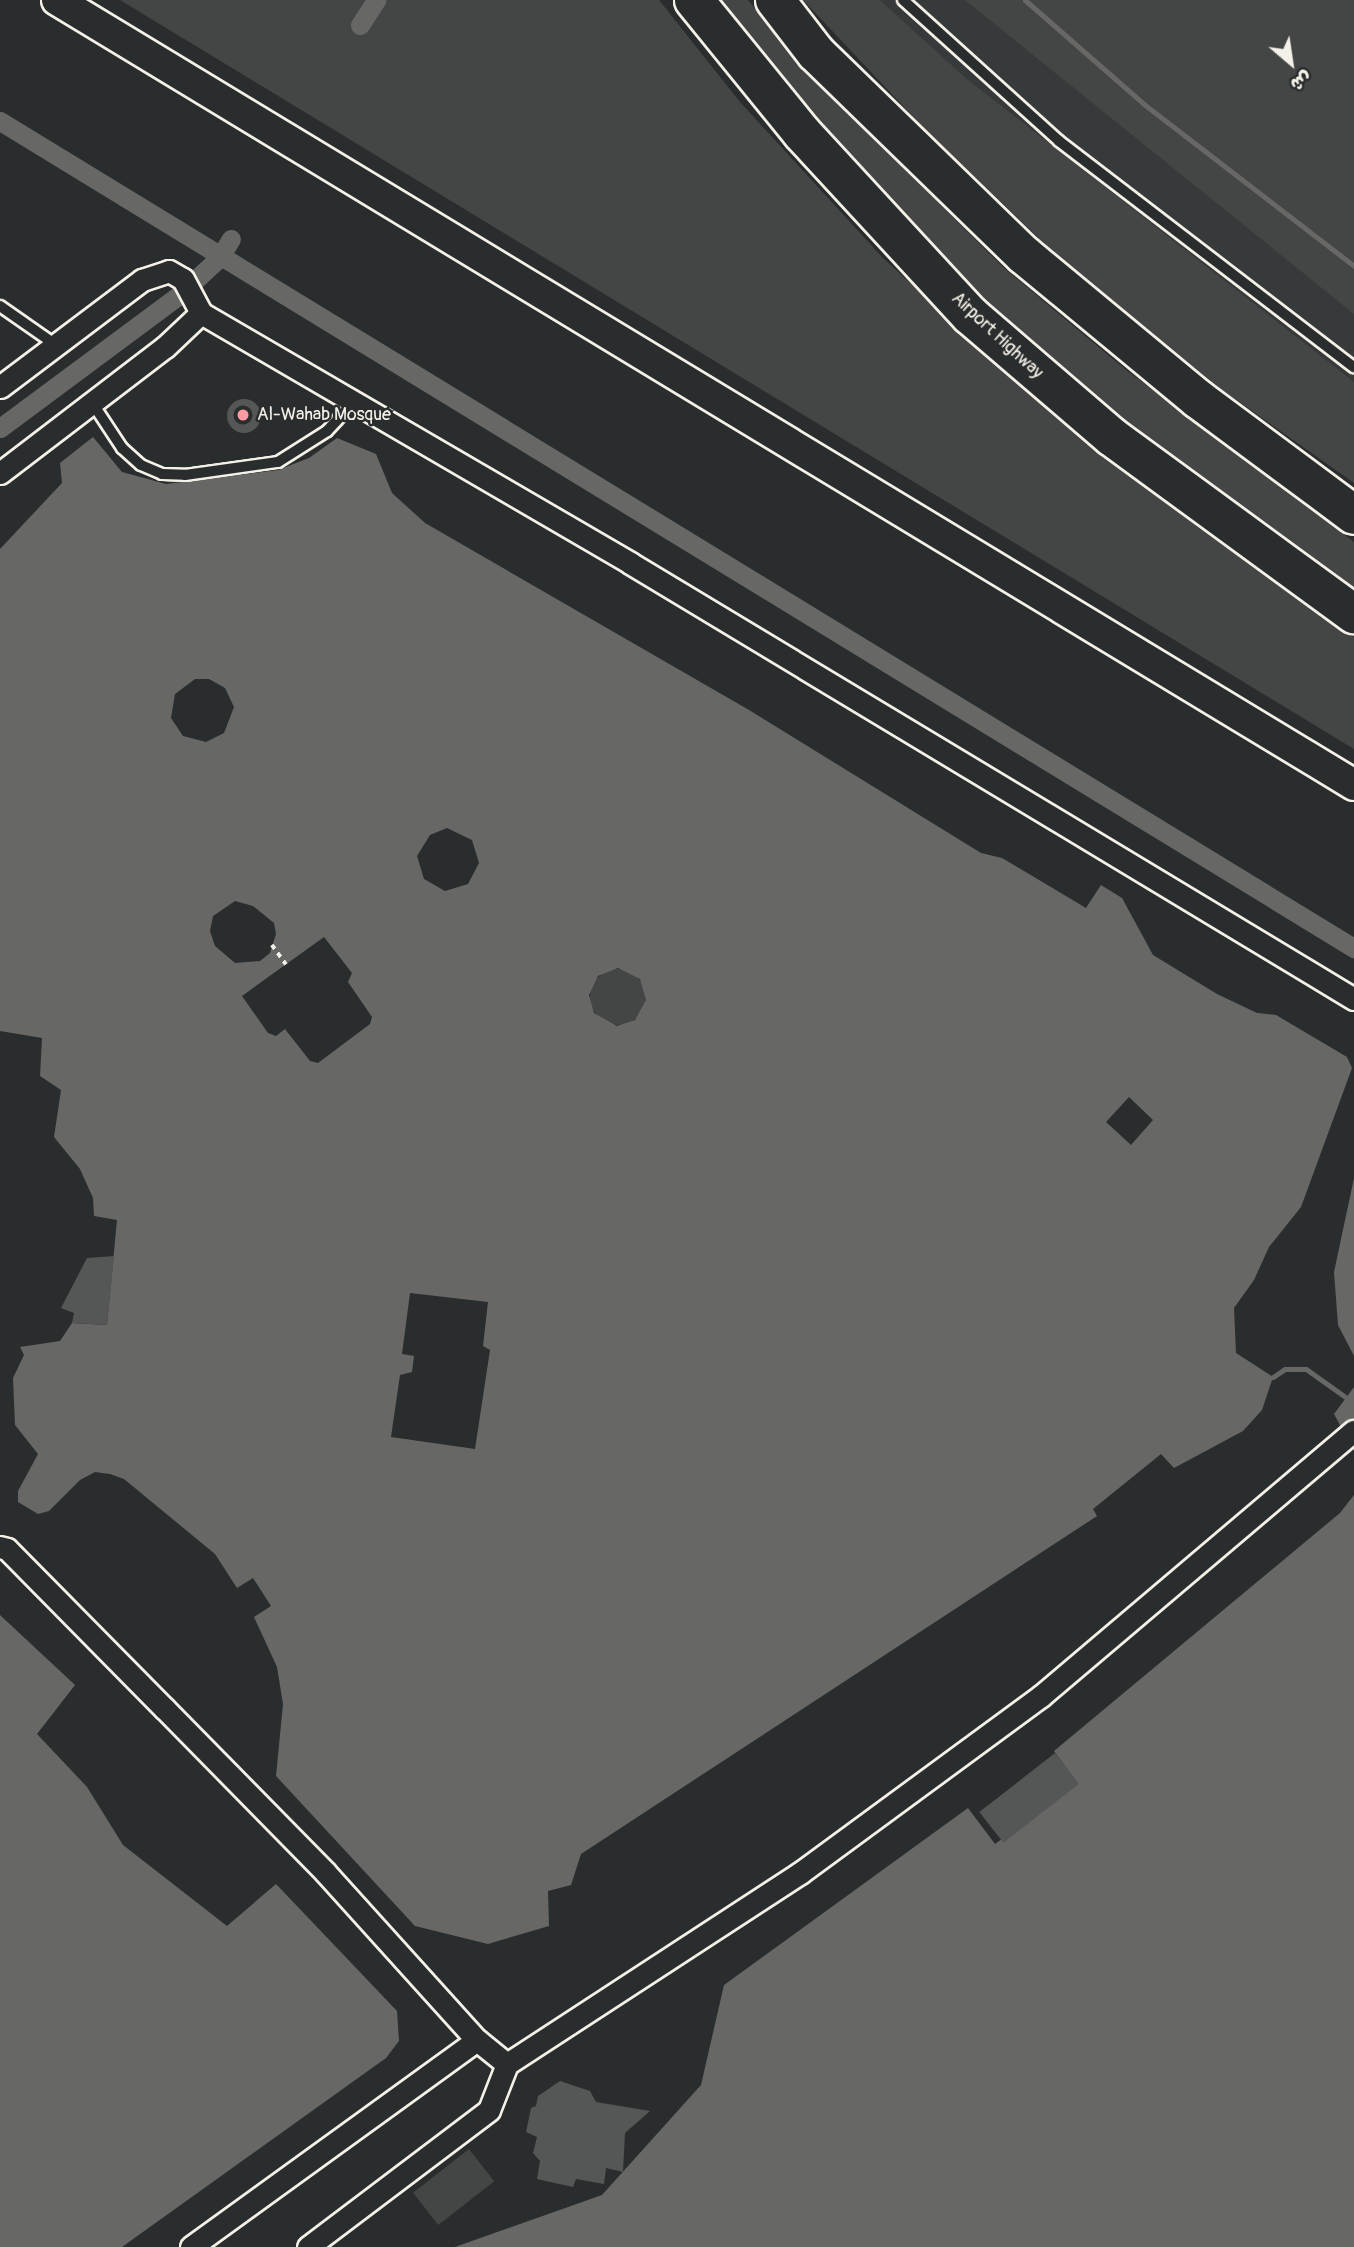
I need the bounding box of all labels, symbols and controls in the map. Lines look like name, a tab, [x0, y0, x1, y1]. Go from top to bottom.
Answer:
north arrow	[1256, 28, 1326, 98]
text: ش	[1286, 66, 1316, 97]
street label: Airport Highway	[947, 288, 1047, 384]
place label: Al-Wahab Mosque	[257, 404, 391, 426]
marker: Al-Wahab Mosque	[235, 407, 251, 423]

